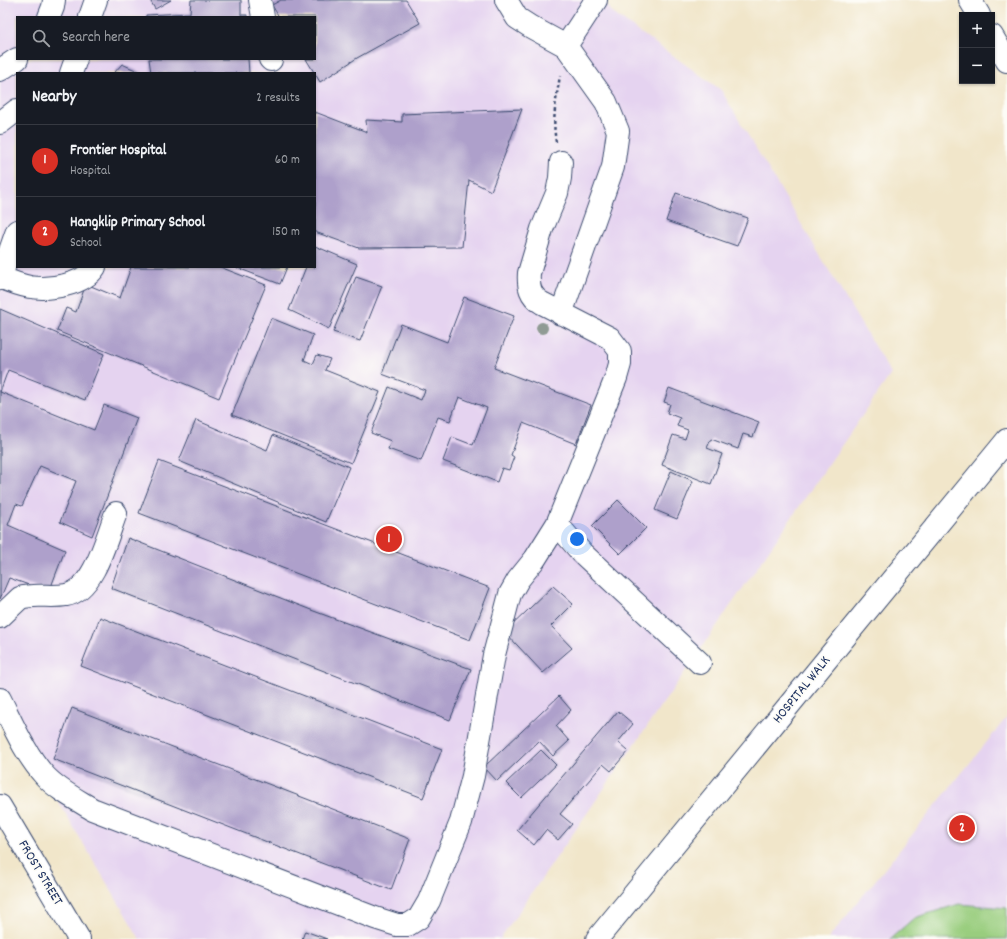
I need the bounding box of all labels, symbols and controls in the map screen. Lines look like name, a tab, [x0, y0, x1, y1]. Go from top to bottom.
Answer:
map controls	[959, 12, 995, 84]
button: +	[959, 12, 995, 48]
search box	[16, 16, 316, 60]
icon: search	[30, 27, 52, 49]
text: Search here	[62, 27, 130, 49]
button: −	[959, 48, 995, 84]
text: Nearby	[32, 86, 76, 110]
text: 2 results	[256, 89, 300, 108]
text: Frontier Hospital	[70, 140, 166, 162]
text: 1	[44, 151, 46, 170]
text: 60 m	[275, 151, 300, 170]
text: Hospital	[70, 162, 110, 181]
text: Hangklip Primary School	[70, 212, 205, 234]
text: 2	[42, 223, 48, 242]
text: 150 m	[272, 223, 300, 242]
text: School	[70, 234, 102, 253]
pin: 1	[376, 524, 402, 554]
your location	[567, 529, 587, 549]
street label: HOSPITAL WALK	[768, 651, 836, 728]
pin: 2	[949, 813, 975, 843]
street label: FROST STREET	[13, 837, 68, 910]

